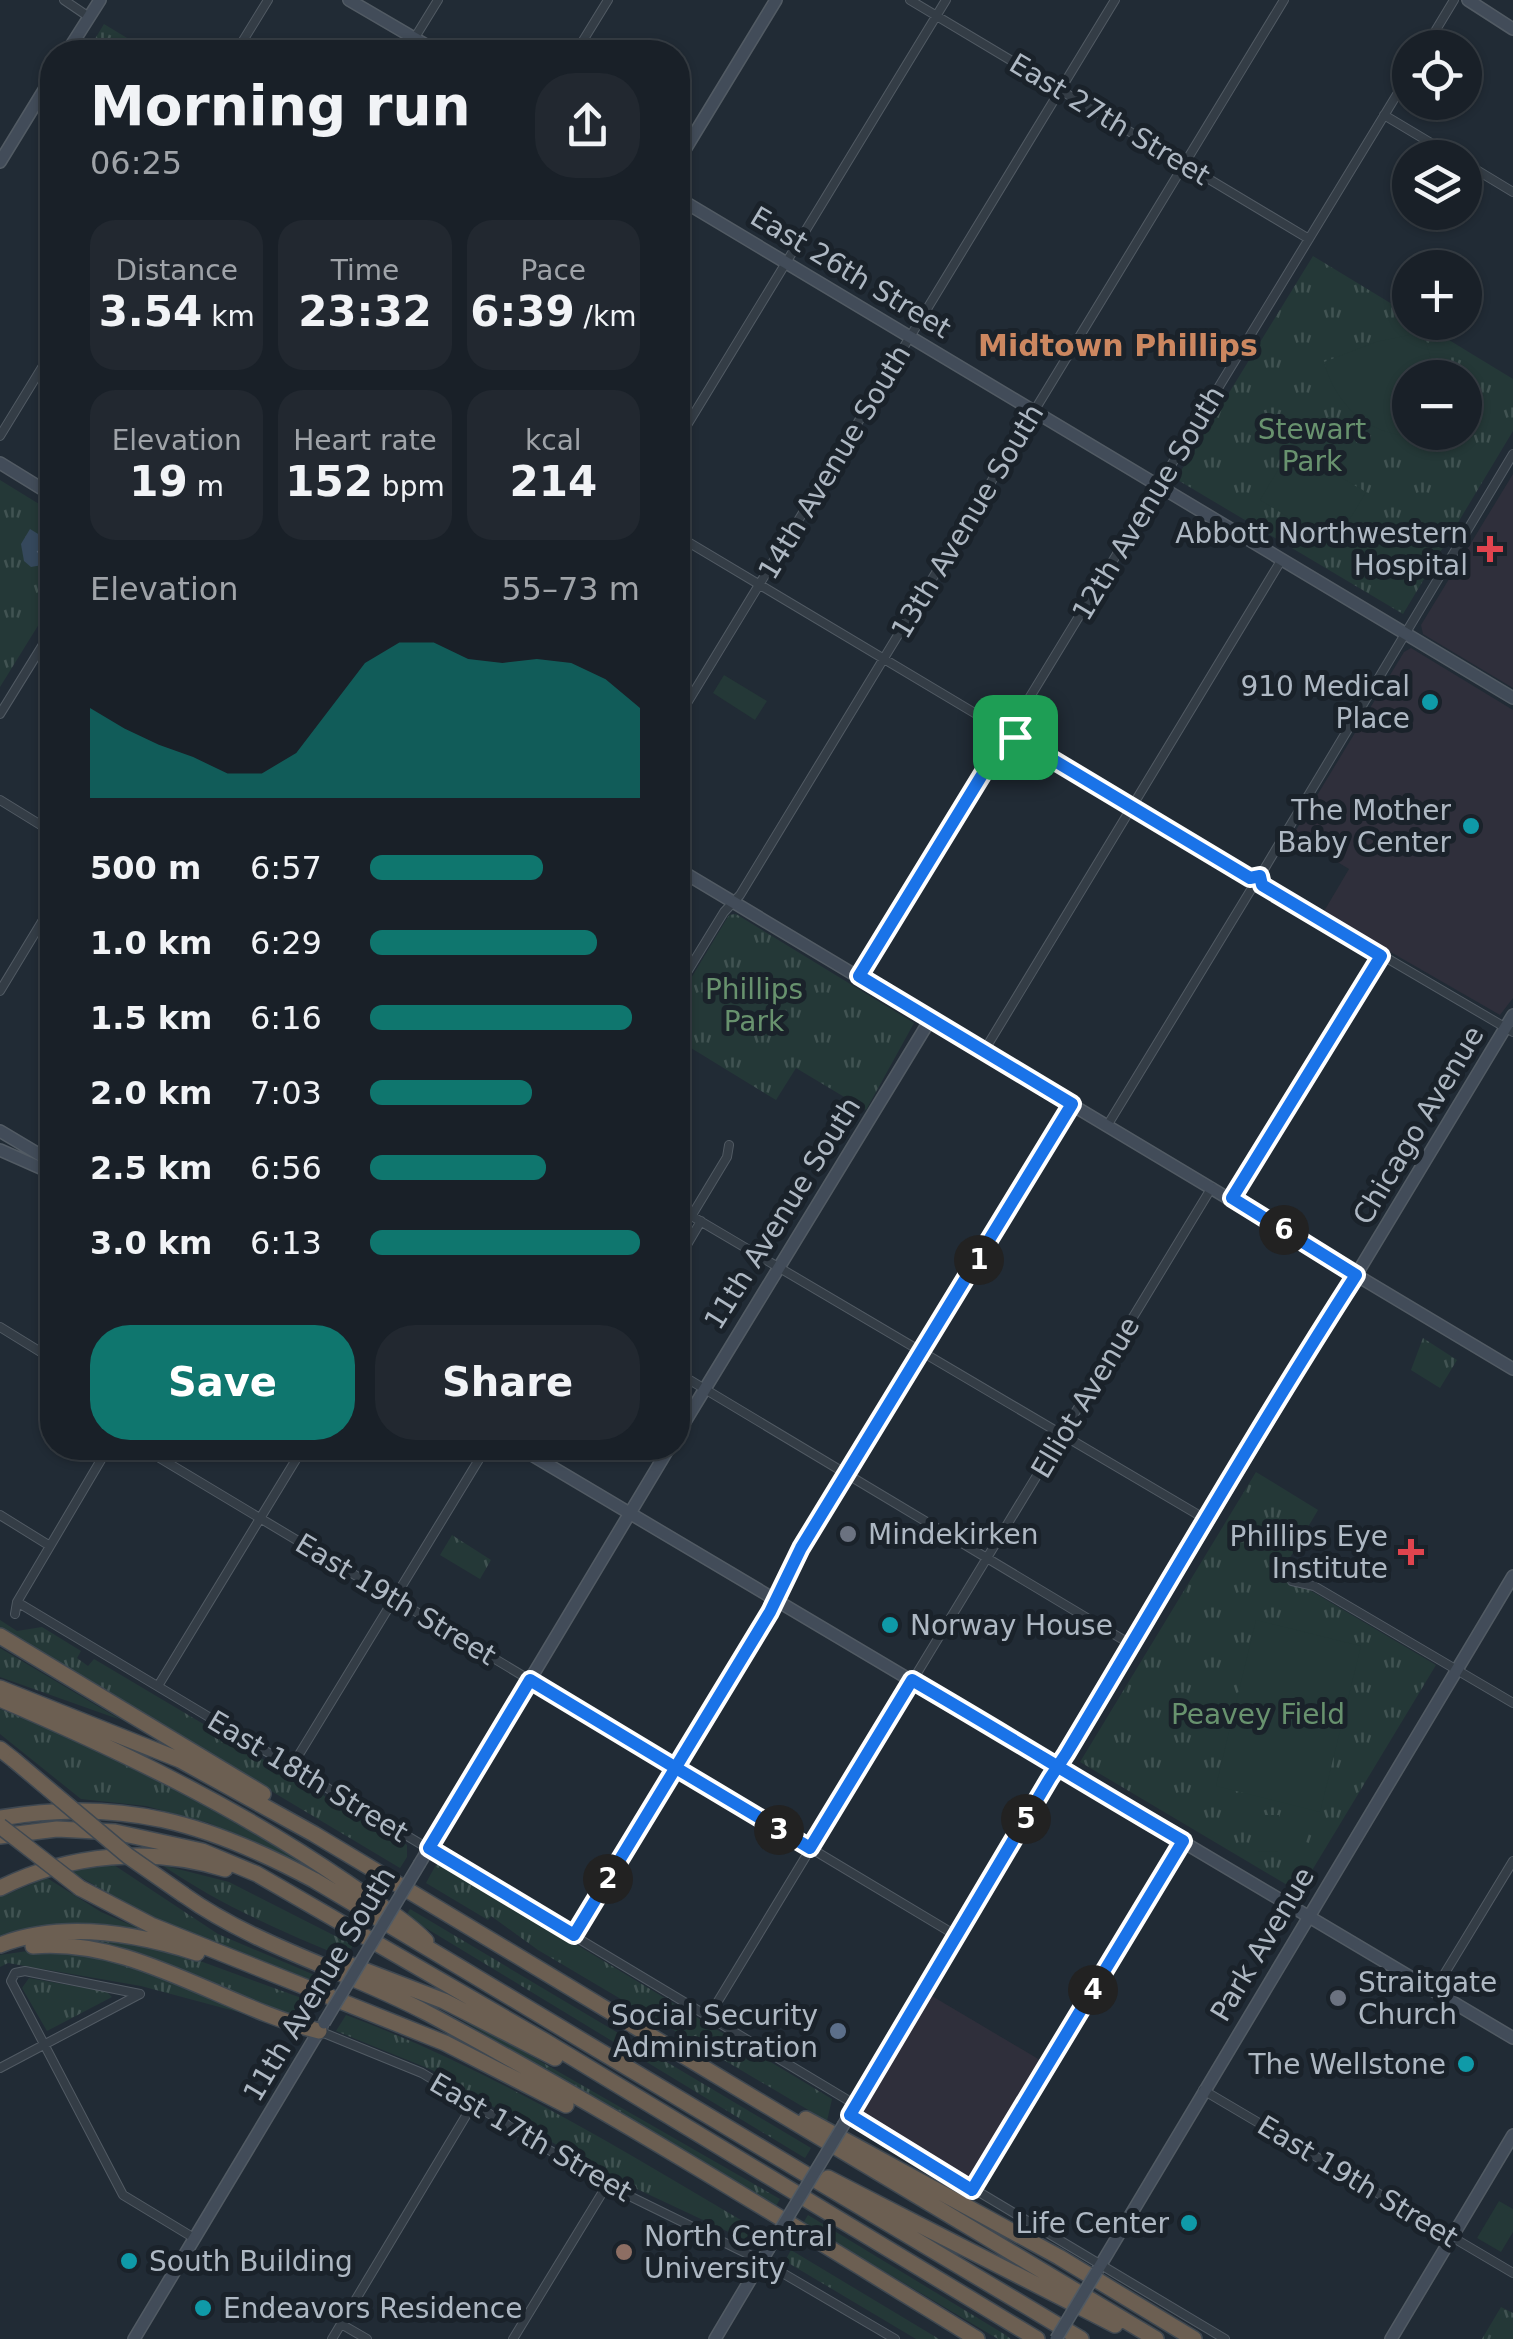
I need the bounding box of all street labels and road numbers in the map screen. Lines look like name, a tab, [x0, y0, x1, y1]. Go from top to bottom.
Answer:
street label: East 27th Street	[1004, 47, 1216, 192]
street label: East 26th Street	[745, 200, 957, 345]
street label: 14th Avenue South	[751, 339, 917, 585]
street label: 12th Avenue South	[1065, 380, 1231, 626]
street label: 13th Avenue South	[884, 398, 1050, 644]
street label: Chicago Avenue	[1346, 1020, 1491, 1230]
street label: 11th Avenue South	[698, 1091, 867, 1335]
street label: Elliot Avenue	[1024, 1311, 1146, 1484]
street label: East 19th Street	[290, 1527, 502, 1672]
street label: East 18th Street	[202, 1704, 414, 1849]
street label: 11th Avenue South	[236, 1861, 402, 2107]
street label: Park Avenue	[1204, 1861, 1321, 2027]
street label: East 17th Street	[424, 2066, 638, 2209]
street label: East 19th Street	[1252, 2109, 1464, 2254]

